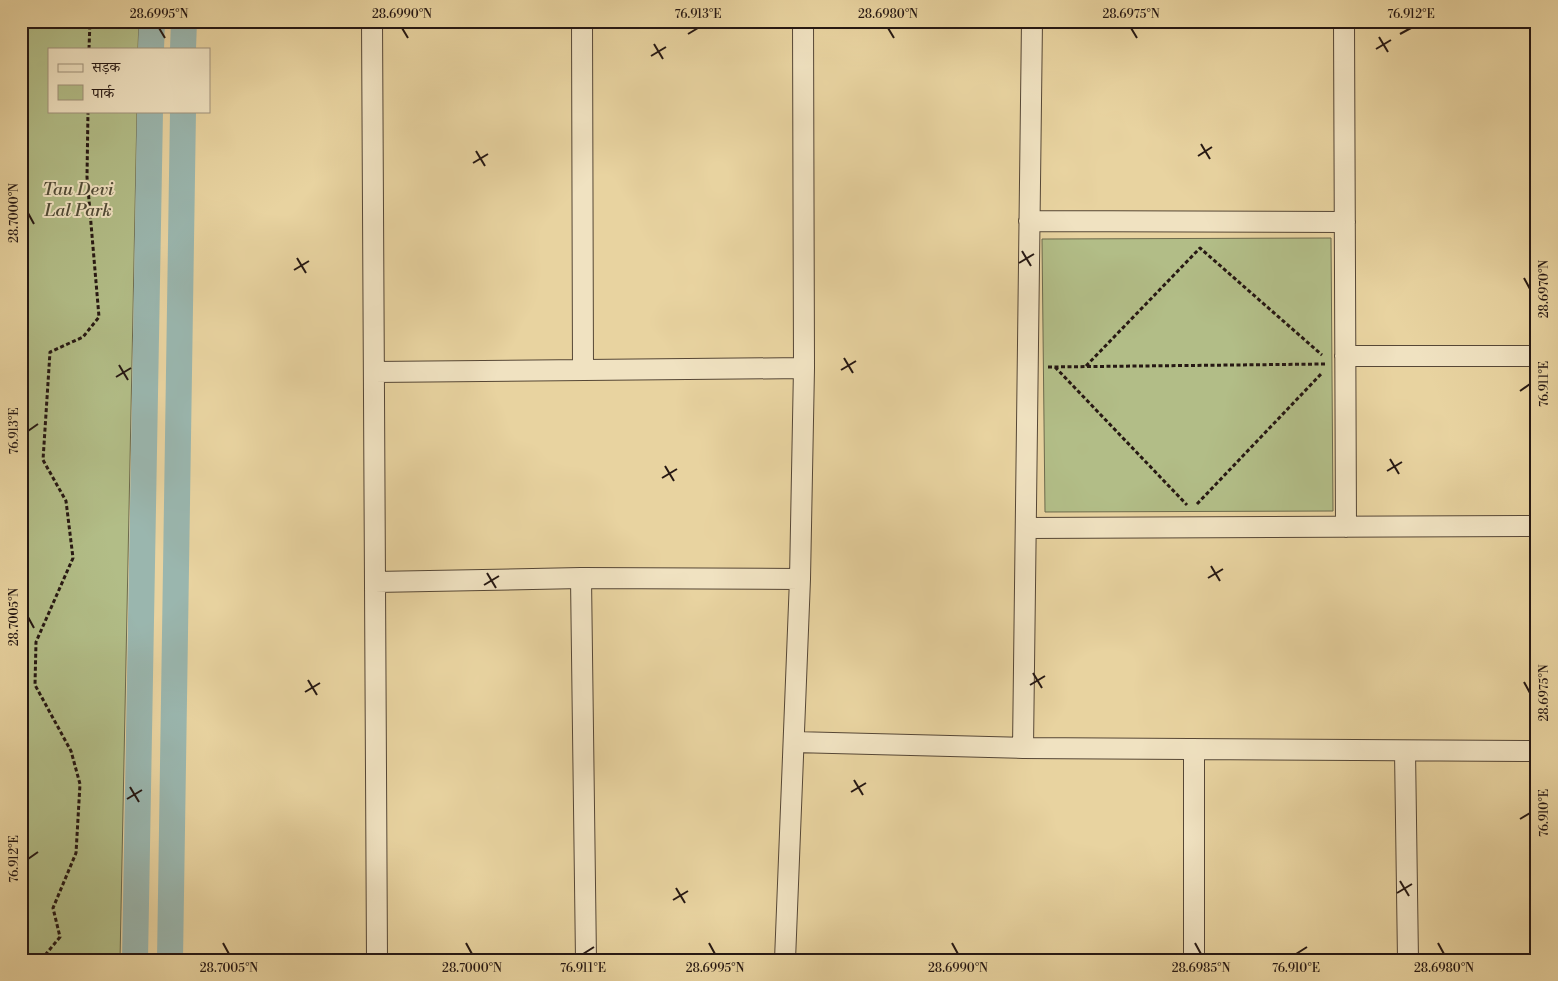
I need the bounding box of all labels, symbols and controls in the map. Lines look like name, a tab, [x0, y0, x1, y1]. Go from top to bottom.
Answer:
text: 28.6995°N	[130, 7, 188, 22]
text: 28.6990°N	[372, 7, 432, 22]
text: 76.913°E	[675, 7, 721, 22]
text: 28.6980°N	[858, 7, 918, 22]
text: 28.6975°N	[1102, 7, 1160, 22]
text: 76.912°E	[1387, 7, 1435, 22]
legend	[48, 48, 210, 112]
text: सड़क	[91, 58, 121, 77]
text: पार्क	[91, 84, 115, 103]
park label: Tau Devi Lal Park	[42, 178, 114, 222]
text: 28.7000°N	[7, 183, 22, 243]
text: 28.6970°N	[1537, 260, 1552, 318]
text: 76.911°E	[1537, 361, 1552, 407]
text: 76.913°E	[7, 408, 22, 454]
text: 28.7005°N	[7, 588, 22, 646]
text: 28.6975°N	[1537, 664, 1552, 722]
text: 76.910°E	[1537, 789, 1552, 837]
text: 76.912°E	[7, 835, 22, 883]
text: 28.7005°N	[200, 961, 258, 976]
text: 28.7000°N	[442, 961, 502, 976]
text: 76.911°E	[560, 961, 606, 976]
text: 28.6995°N	[686, 961, 744, 976]
text: 28.6990°N	[928, 961, 988, 976]
text: 28.6985°N	[1172, 961, 1230, 976]
text: 76.910°E	[1272, 961, 1320, 976]
text: 28.6980°N	[1414, 961, 1474, 976]

